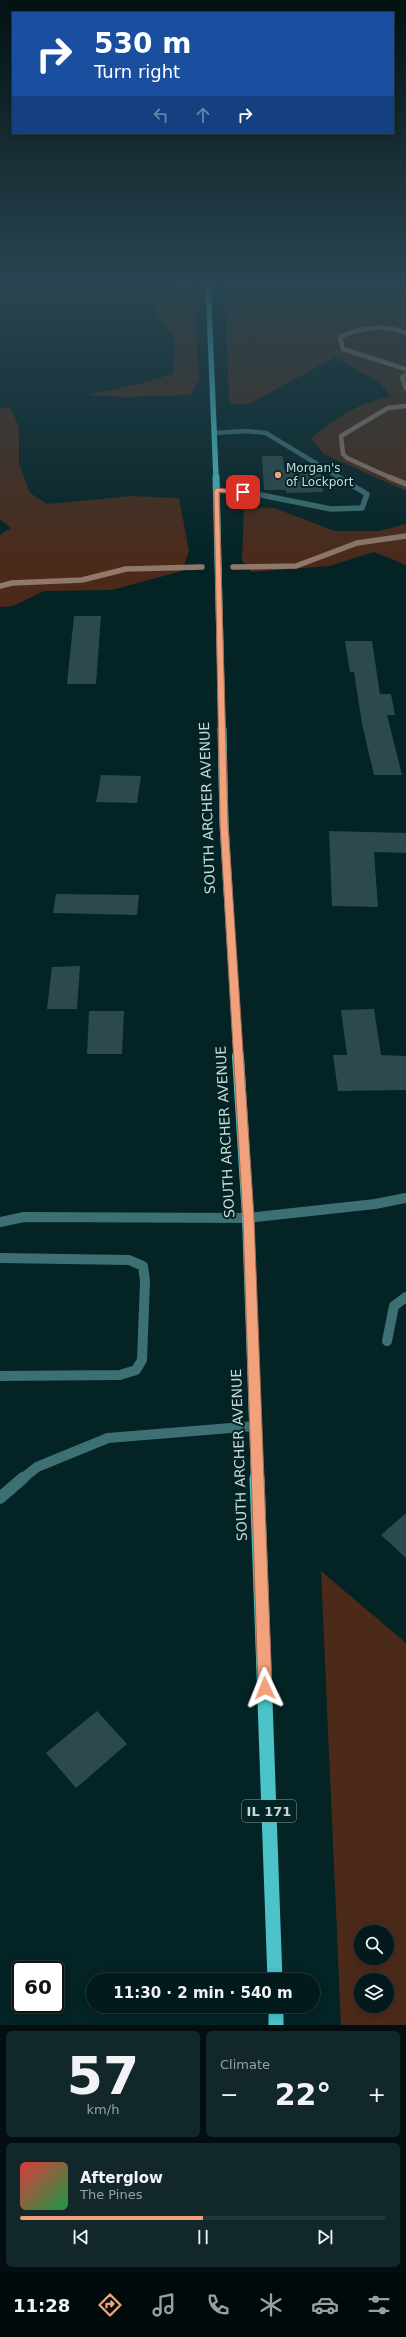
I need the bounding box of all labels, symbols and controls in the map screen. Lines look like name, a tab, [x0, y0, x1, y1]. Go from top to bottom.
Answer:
text: 530 m	[94, 27, 191, 60]
icon: right	[28, 28, 80, 80]
text: Turn right	[94, 61, 180, 82]
icon: left	[150, 104, 172, 126]
icon: ahead	[192, 104, 214, 126]
icon: right	[234, 104, 256, 126]
place label: Morgan's of Lockport	[286, 461, 354, 489]
marker: Morgan's of Lockport	[273, 470, 283, 480]
pin	[226, 475, 260, 509]
icon: arrive	[232, 481, 254, 503]
street label: SOUTH ARCHER AVENUE	[196, 722, 218, 894]
street label: SOUTH ARCHER AVENUE	[213, 1046, 237, 1218]
street label: SOUTH ARCHER AVENUE	[228, 1369, 250, 1541]
position arrow	[244, 1667, 286, 1709]
road number: IL 171	[242, 1800, 296, 1822]
map controls	[354, 1925, 394, 2013]
button: search	[354, 1925, 394, 1965]
speed limit sign: 60	[12, 1961, 64, 2013]
button: layers	[354, 1973, 394, 2013]
text: 11:30 · 2 min · 540 m	[113, 1984, 293, 2002]
text: 57	[67, 2046, 139, 2106]
text: Climate	[220, 2057, 270, 2072]
text: 22°	[275, 2077, 331, 2112]
text: −	[220, 2082, 238, 2107]
text: +	[368, 2082, 386, 2107]
text: km/h	[87, 2102, 119, 2117]
text: Afterglow	[80, 2169, 163, 2187]
text: The Pines	[80, 2187, 143, 2202]
icon: previous	[70, 2226, 92, 2248]
icon: pause	[192, 2226, 214, 2248]
icon: next	[314, 2226, 336, 2248]
icon: directions	[96, 2291, 124, 2319]
icon: music	[150, 2291, 178, 2319]
icon: phone	[204, 2291, 232, 2319]
icon: climate	[257, 2291, 285, 2319]
icon: car	[311, 2291, 339, 2319]
icon: filters	[365, 2291, 393, 2319]
text: 11:28	[13, 2295, 70, 2316]

